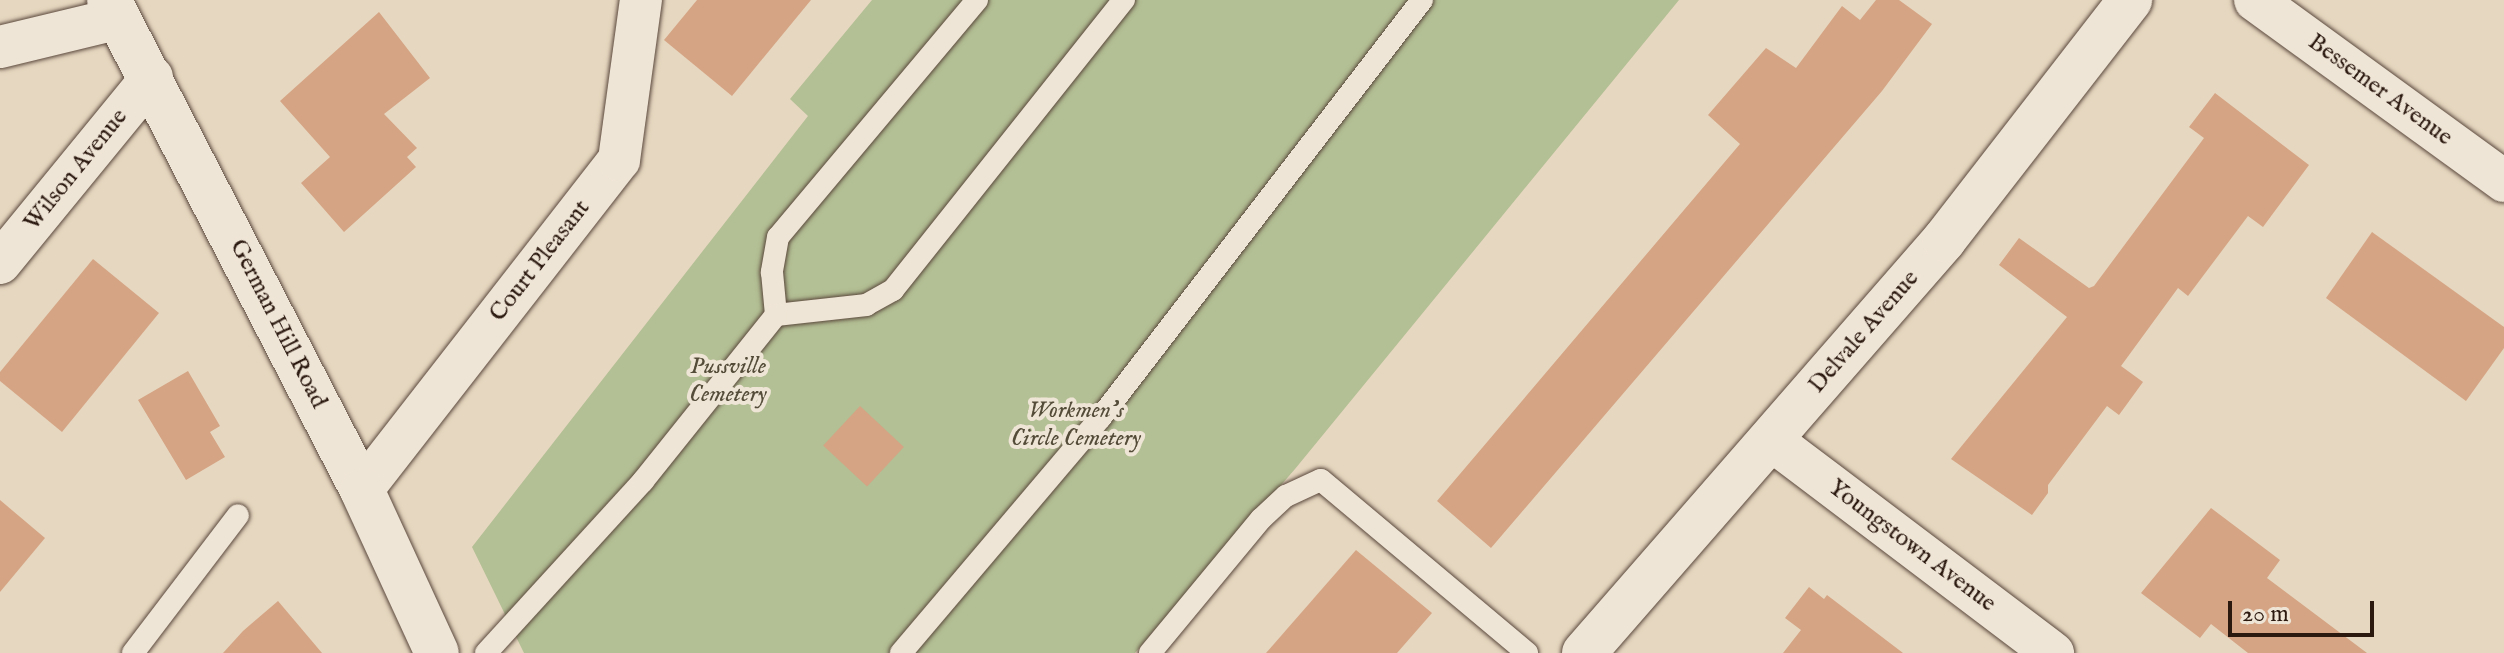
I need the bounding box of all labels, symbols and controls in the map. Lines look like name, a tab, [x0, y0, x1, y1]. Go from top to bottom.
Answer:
street label: Bessemer Avenue	[2302, 28, 2458, 152]
street label: Wilson Avenue	[18, 103, 134, 237]
street label: Court Pleasant	[484, 195, 596, 327]
street label: German Hill Road	[223, 235, 333, 413]
street label: Delvale Avenue	[1803, 265, 1925, 399]
park label: Pussville Cemetery	[689, 353, 767, 409]
park label: Workmen's Circle Cemetery	[1011, 397, 1141, 453]
street label: Youngstown Avenue	[1823, 474, 2001, 618]
scale bar	[2232, 585, 2378, 635]
text: 20 m	[2242, 599, 2289, 630]

